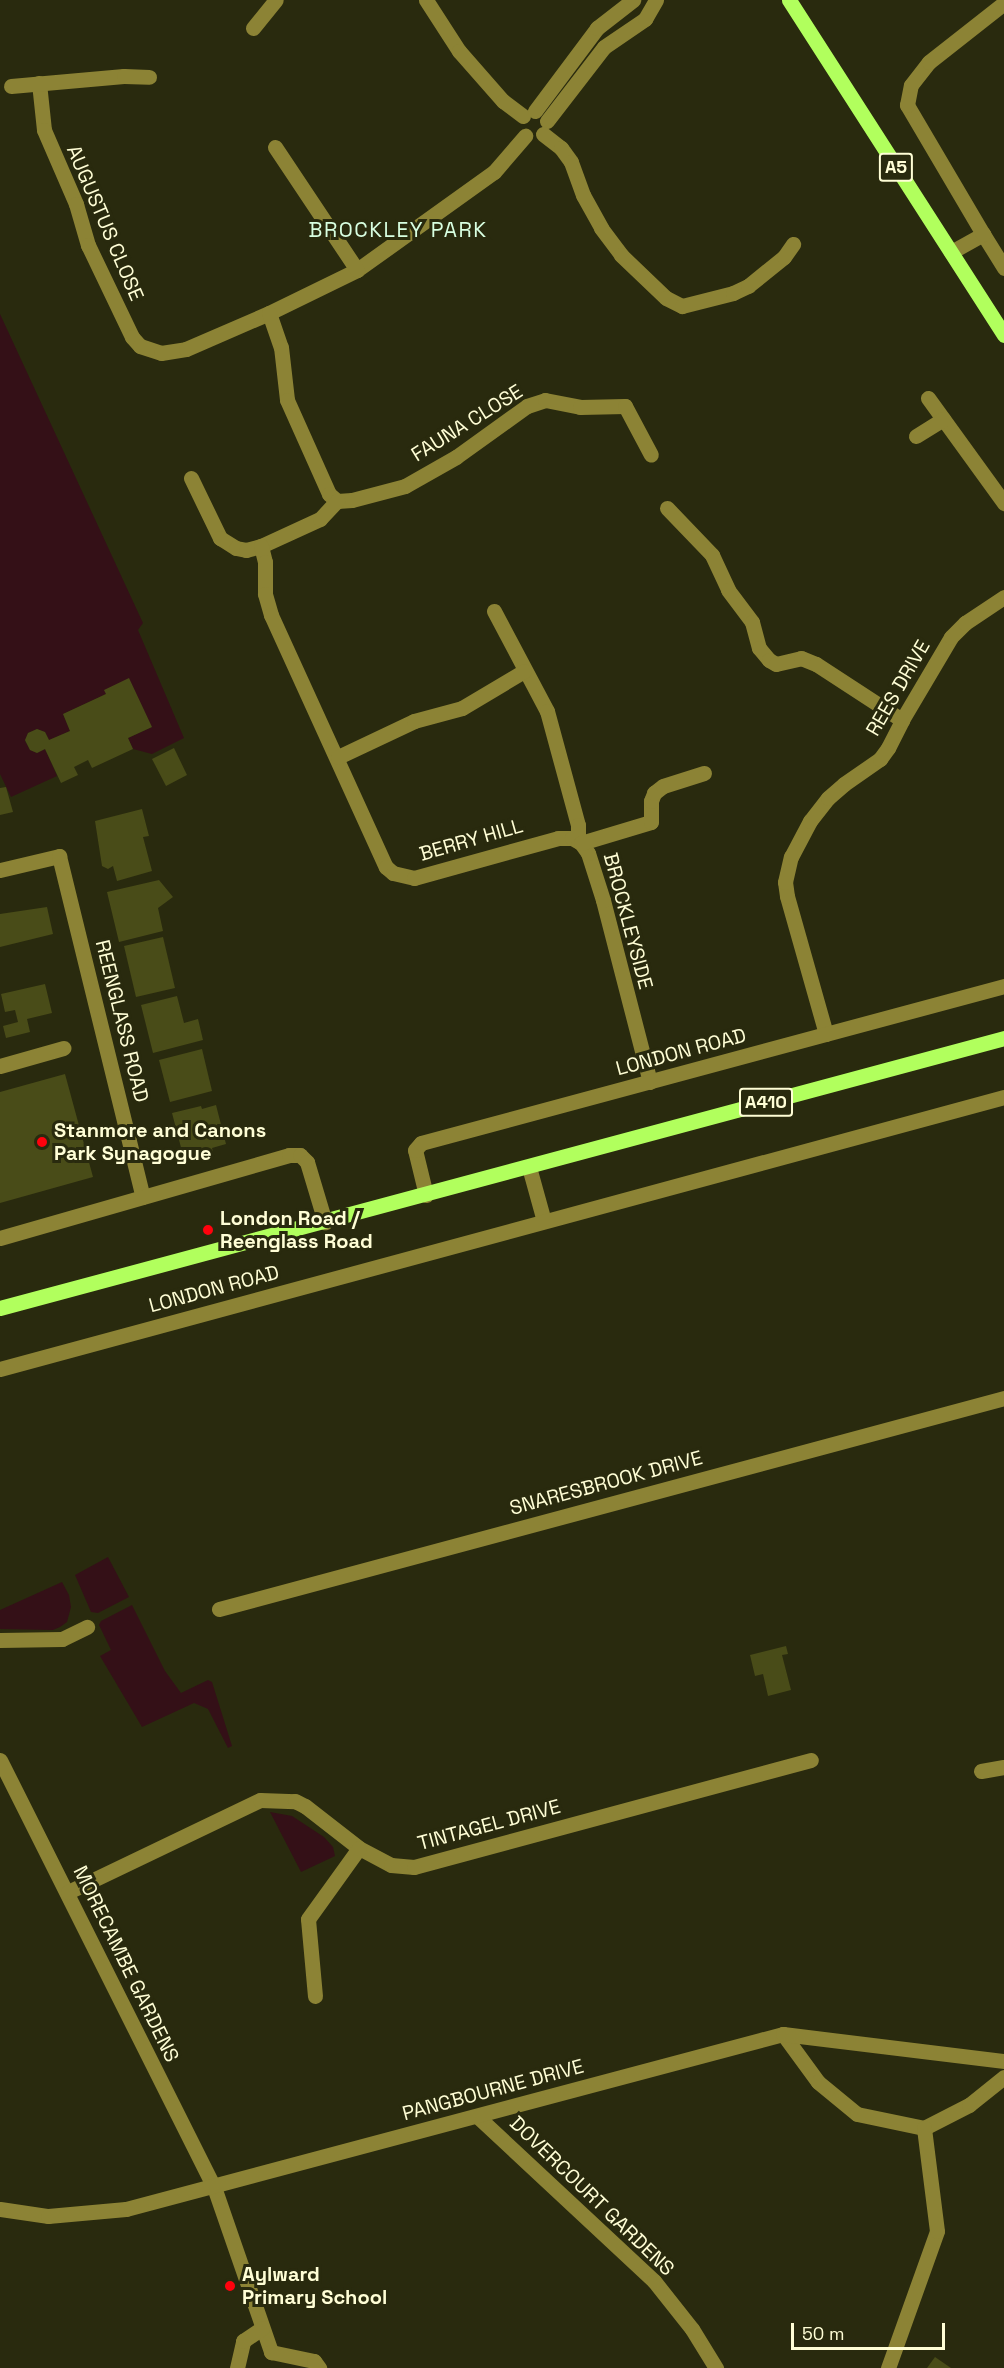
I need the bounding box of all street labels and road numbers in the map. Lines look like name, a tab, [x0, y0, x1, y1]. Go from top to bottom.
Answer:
street label: AUGUSTUS CLOSE	[61, 142, 149, 304]
road number: A5	[878, 152, 914, 182]
street label: FAUNA CLOSE	[407, 379, 527, 467]
street label: REES DRIVE	[861, 636, 935, 740]
street label: BERRY HILL	[416, 814, 526, 866]
street label: BROCKLEYSIDE	[598, 850, 658, 992]
street label: REENGLASS ROAD	[90, 937, 154, 1105]
street label: LONDON ROAD	[613, 1023, 749, 1081]
road number: A410	[739, 1087, 793, 1117]
street label: LONDON ROAD	[146, 1260, 282, 1318]
street label: SNARESBROOK DRIVE	[507, 1446, 705, 1520]
street label: TINTAGEL DRIVE	[415, 1794, 563, 1856]
street label: MORECAMBE GARDENS	[68, 1862, 184, 2066]
street label: PANGBOURNE DRIVE	[400, 2054, 586, 2126]
street label: DOVERCOURT GARDENS	[505, 2111, 679, 2281]

